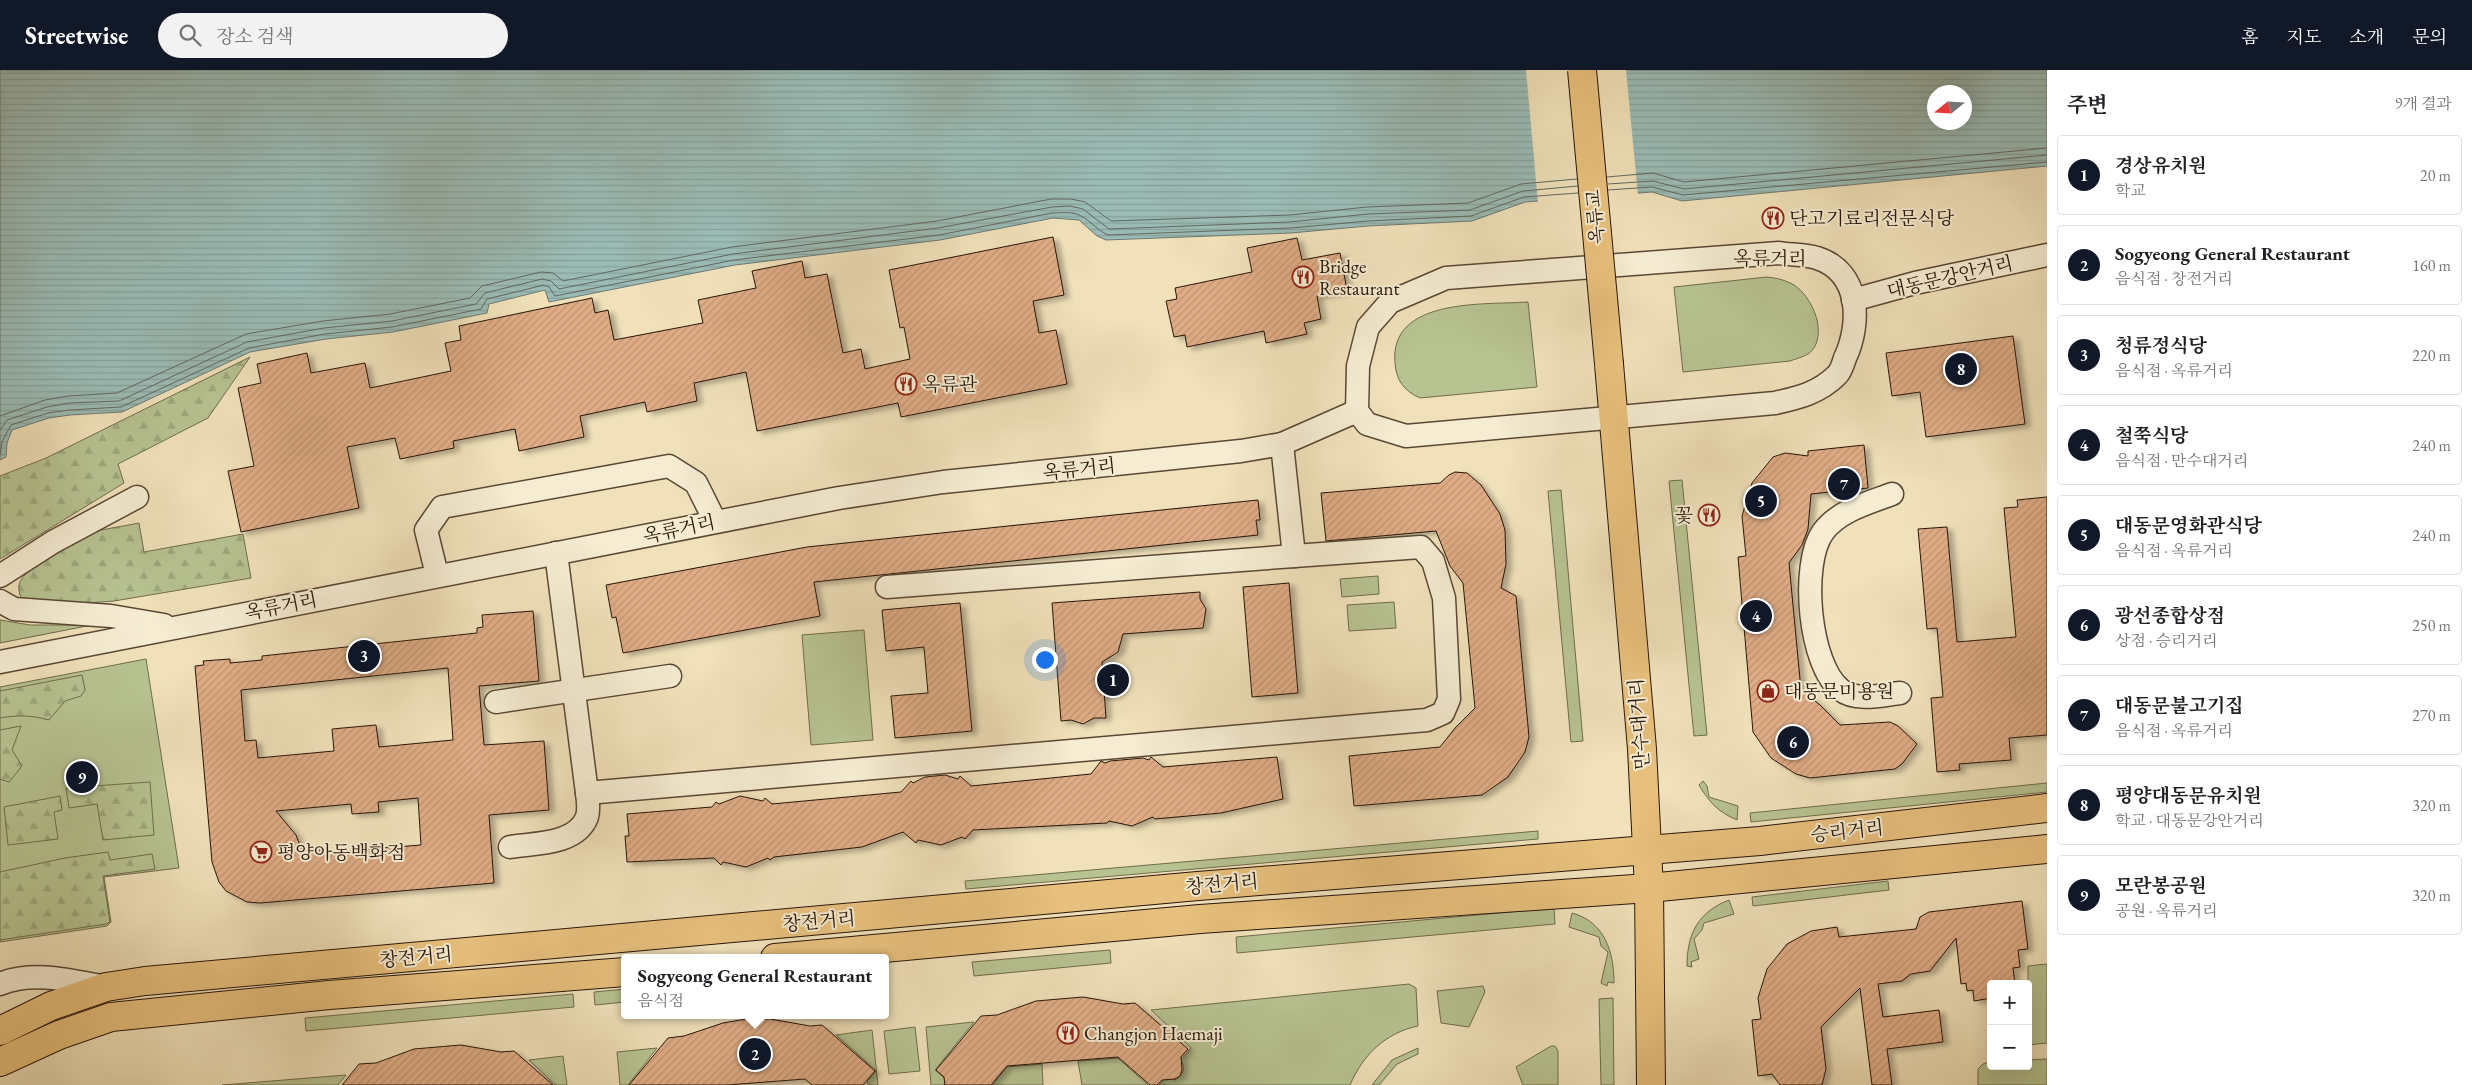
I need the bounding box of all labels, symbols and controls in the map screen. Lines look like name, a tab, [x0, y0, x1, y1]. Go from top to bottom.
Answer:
search box	[158, 13, 508, 58]
text: Streetwise	[25, 20, 128, 51]
icon: search	[176, 21, 204, 49]
text: 장소 검색	[216, 24, 293, 49]
text: 홈	[2241, 25, 2259, 48]
text: 지도	[2287, 25, 2321, 48]
text: 소개	[2349, 25, 2384, 48]
text: 문의	[2412, 25, 2447, 48]
north arrow	[1927, 85, 1972, 130]
text: 주변	[2067, 91, 2108, 118]
text: 9개 결과	[2395, 93, 2452, 114]
text: 경상유치원	[2115, 153, 2207, 178]
text: 1	[2080, 165, 2088, 186]
text: 20 m	[2420, 165, 2451, 186]
text: 학교	[2115, 180, 2146, 201]
street label: 옥류교	[1580, 188, 1610, 246]
restaurant icon: 단고기료리전문식당	[1761, 206, 1785, 230]
place label: 단고기료리전문식당	[1789, 206, 1955, 231]
text: Sogyeong General Restaurant	[2115, 241, 2350, 266]
street label: 옥류거리	[1733, 246, 1807, 271]
street label: 대동문강안거리	[1885, 250, 2015, 304]
place label: Bridge Restaurant	[1319, 254, 1400, 301]
text: 2	[2080, 255, 2088, 276]
text: 160 m	[2412, 255, 2451, 276]
restaurant icon: Bridge Restaurant	[1291, 265, 1315, 289]
text: 음식점 · 창전거리	[2115, 268, 2233, 289]
text: 청류정식당	[2115, 333, 2207, 358]
text: 3	[2080, 345, 2088, 366]
text: 220 m	[2412, 345, 2451, 366]
pin: 8	[1945, 350, 1977, 388]
text: 음식점 · 옥류거리	[2115, 360, 2233, 381]
restaurant icon: 옥류관	[894, 372, 918, 396]
place label: 옥류관	[922, 372, 978, 397]
text: 철쭉식당	[2115, 423, 2188, 448]
text: 4	[2080, 435, 2088, 456]
text: 240 m	[2412, 435, 2451, 456]
text: 음식점 · 만수대거리	[2115, 450, 2248, 471]
street label: 옥류거리	[1041, 453, 1117, 485]
pin: 7	[1828, 465, 1860, 503]
pin: 5	[1745, 482, 1777, 520]
place label: 꽃	[1675, 503, 1693, 528]
restaurant icon: 꽃	[1697, 503, 1721, 527]
street label: 옥류거리	[640, 509, 718, 549]
text: 대동문영화관식당	[2115, 513, 2262, 538]
text: 5	[2080, 525, 2088, 546]
text: 240 m	[2412, 525, 2451, 546]
text: 음식점 · 옥류거리	[2115, 540, 2233, 561]
street label: 옥류거리	[243, 587, 319, 625]
pin: 4	[1740, 597, 1772, 635]
text: 광선종합상점	[2115, 603, 2225, 628]
text: 6	[2080, 615, 2088, 636]
text: 250 m	[2412, 615, 2451, 636]
text: 상점 · 승리거리	[2115, 630, 2217, 651]
pin: 3	[348, 637, 380, 675]
your location	[1032, 647, 1058, 673]
pin: 1	[1097, 661, 1129, 699]
street label: 만수대거리	[1623, 677, 1655, 771]
shop icon: 대동문미용원	[1756, 679, 1780, 703]
place label: 대동문미용원	[1784, 679, 1894, 704]
text: 대동문불고기집	[2115, 693, 2243, 718]
text: 7	[2080, 705, 2088, 726]
text: 270 m	[2412, 705, 2451, 726]
text: 음식점 · 옥류거리	[2115, 720, 2233, 741]
pin: 6	[1777, 723, 1809, 761]
pin: 9	[66, 758, 98, 796]
text: 평양대동문유치원	[2115, 783, 2262, 808]
text: 8	[2080, 795, 2088, 816]
text: 320 m	[2412, 795, 2451, 816]
text: 학교 · 대동문강안거리	[2115, 810, 2264, 831]
street label: 승리거리	[1809, 815, 1885, 847]
supermarket icon: 평양아동백화점	[249, 840, 273, 864]
place label: 평양아동백화점	[277, 840, 405, 865]
street label: 창전거리	[1184, 868, 1260, 900]
text: 모란봉공원	[2115, 873, 2207, 898]
text: 9	[2080, 885, 2088, 906]
text: 320 m	[2412, 885, 2451, 906]
text: 공원 · 옥류거리	[2115, 900, 2217, 921]
street label: 창전거리	[781, 905, 857, 937]
street label: 창전거리	[378, 941, 454, 973]
popup	[621, 954, 889, 1019]
text: Sogyeong General Restaurant	[638, 963, 872, 988]
map controls	[1987, 980, 2032, 1070]
button: +	[1987, 980, 2032, 1025]
text: 음식점	[638, 990, 684, 1011]
restaurant icon: Changjon Haemaji	[1056, 1021, 1080, 1045]
place label: Changjon Haemaji	[1084, 1021, 1223, 1046]
button: −	[1987, 1025, 2032, 1070]
pin: 2	[739, 1035, 771, 1073]

